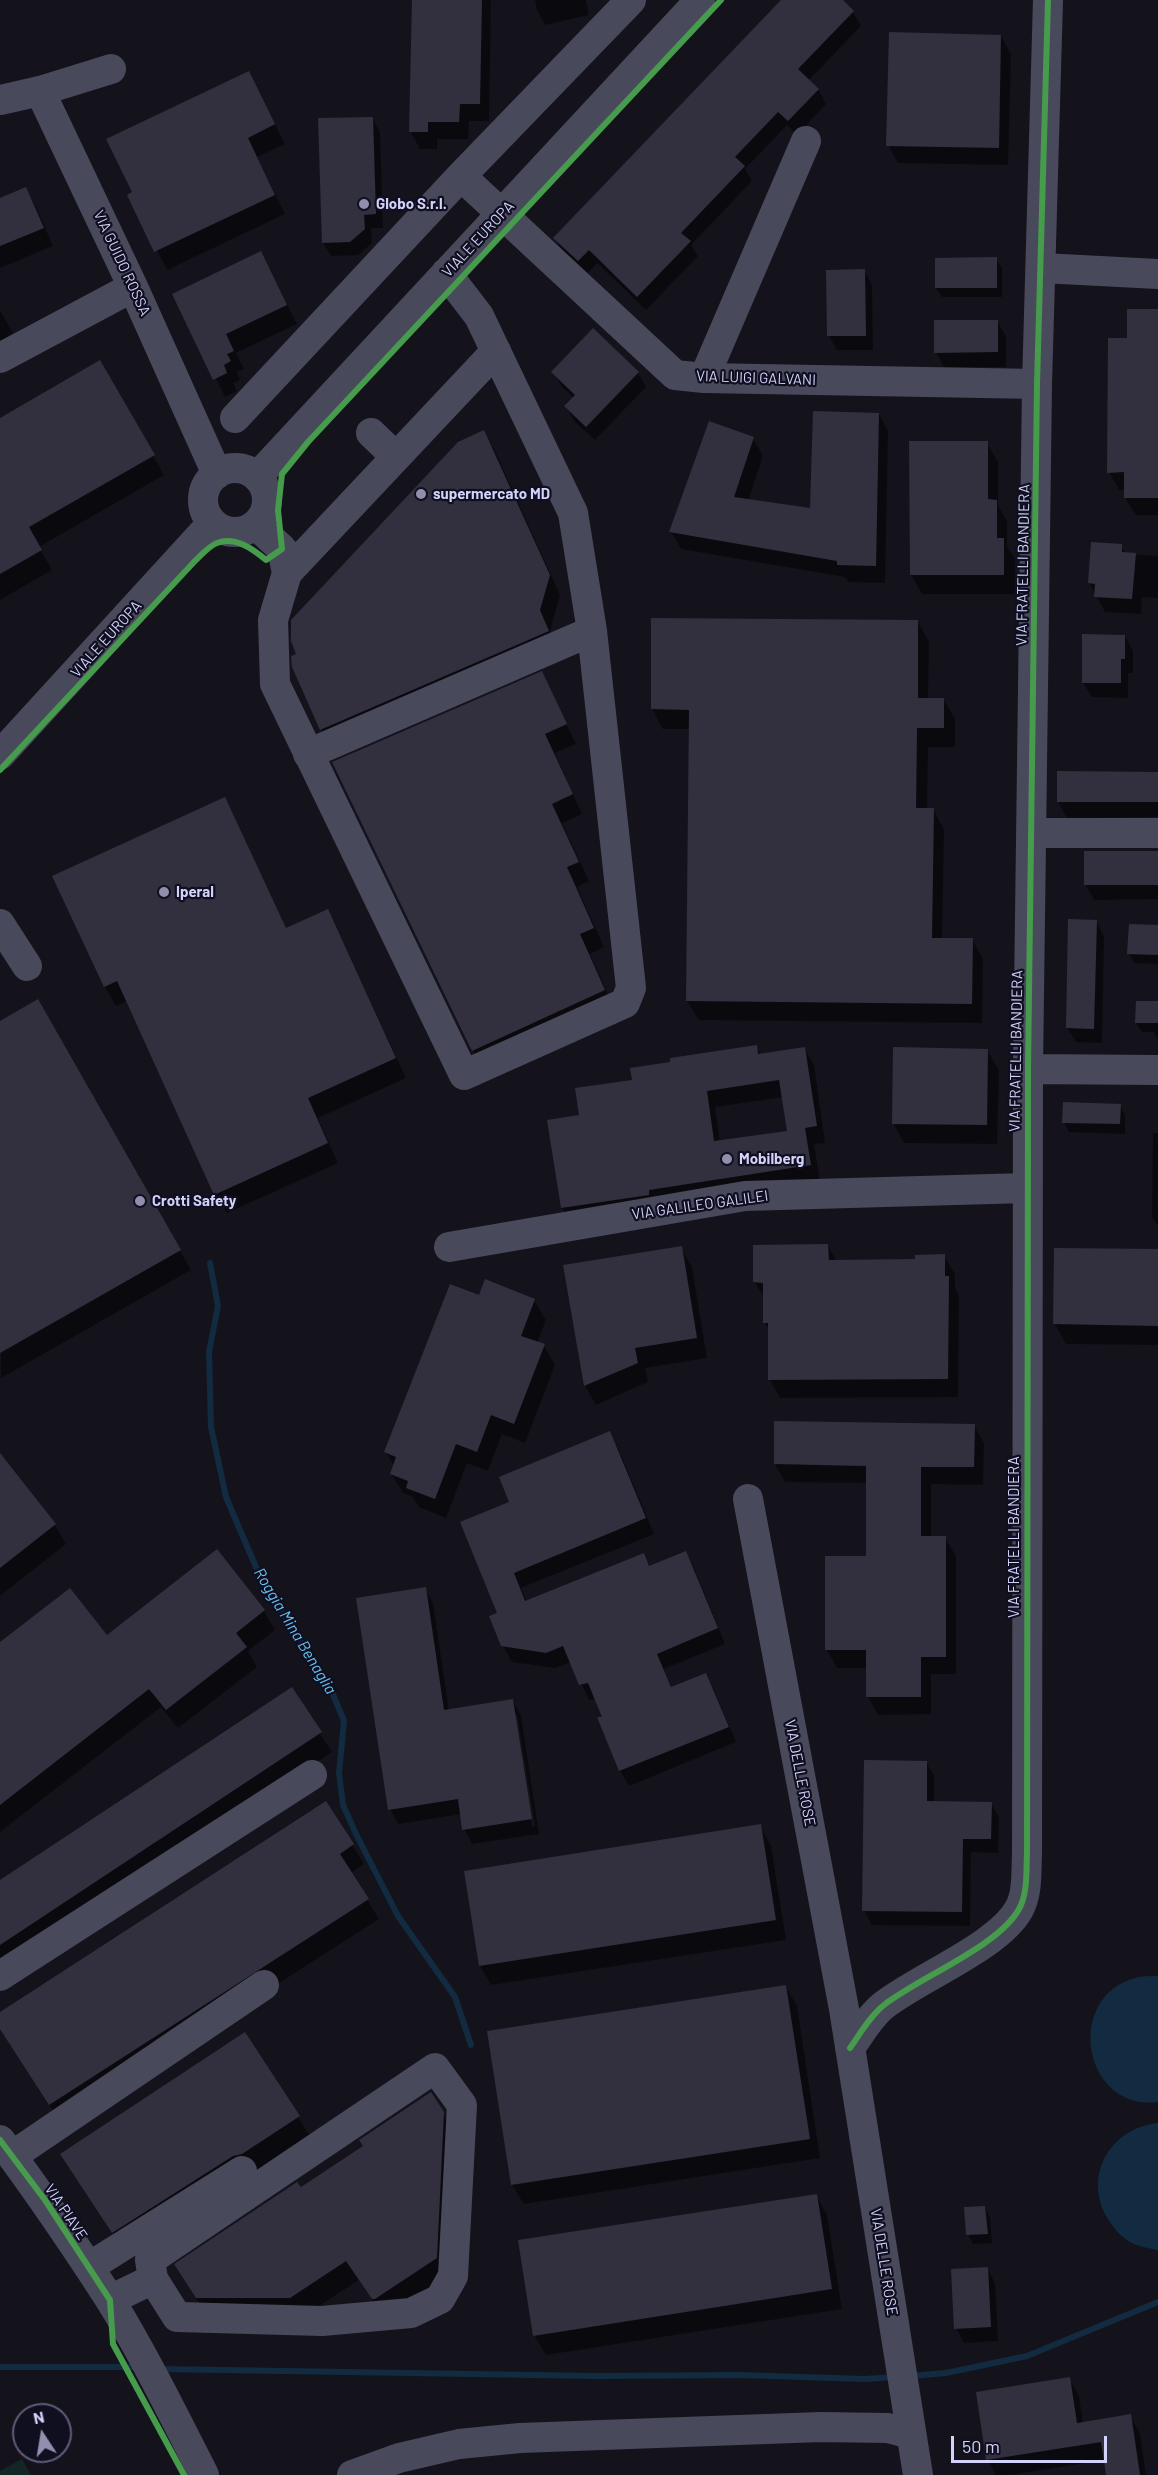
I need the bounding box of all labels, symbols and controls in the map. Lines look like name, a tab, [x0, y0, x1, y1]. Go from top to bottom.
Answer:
place label: Globo S.r.l.	[376, 195, 447, 213]
marker: Globo S.r.l.	[357, 197, 371, 211]
street label: VIALE EUROPA	[438, 197, 518, 281]
street label: VIA GUIDO ROSSA	[90, 207, 154, 319]
street label: VIA LUIGI GALVANI	[696, 367, 816, 389]
street label: VIA FRATELLI BANDIERA	[1013, 484, 1033, 646]
place label: supermercato MD	[433, 485, 550, 503]
marker: supermercato MD	[414, 487, 428, 501]
street label: VIALE EUROPA	[67, 597, 145, 681]
place label: Iperal	[176, 883, 214, 901]
marker: Iperal	[157, 885, 171, 899]
street label: VIA FRATELLI BANDIERA	[1006, 970, 1026, 1132]
place label: Mobilberg	[739, 1150, 804, 1168]
marker: Mobilberg	[720, 1152, 734, 1166]
street label: VIA GALILEO GALILEI	[631, 1187, 769, 1223]
place label: Crotti Safety	[152, 1192, 236, 1210]
marker: Crotti Safety	[133, 1194, 147, 1208]
street label: VIA FRATELLI BANDIERA	[1005, 1456, 1023, 1618]
water label: Roggia Mina Benaglia	[250, 1564, 340, 1698]
street label: VIA DELLE ROSE	[781, 1718, 819, 1828]
street label: VIA PIAVE	[41, 2181, 91, 2243]
street label: VIA DELLE ROSE	[867, 2207, 901, 2317]
north arrow	[12, 2403, 72, 2463]
text: N	[31, 2406, 46, 2427]
scale bar	[954, 2424, 1110, 2462]
text: 50 m	[962, 2435, 1000, 2457]

